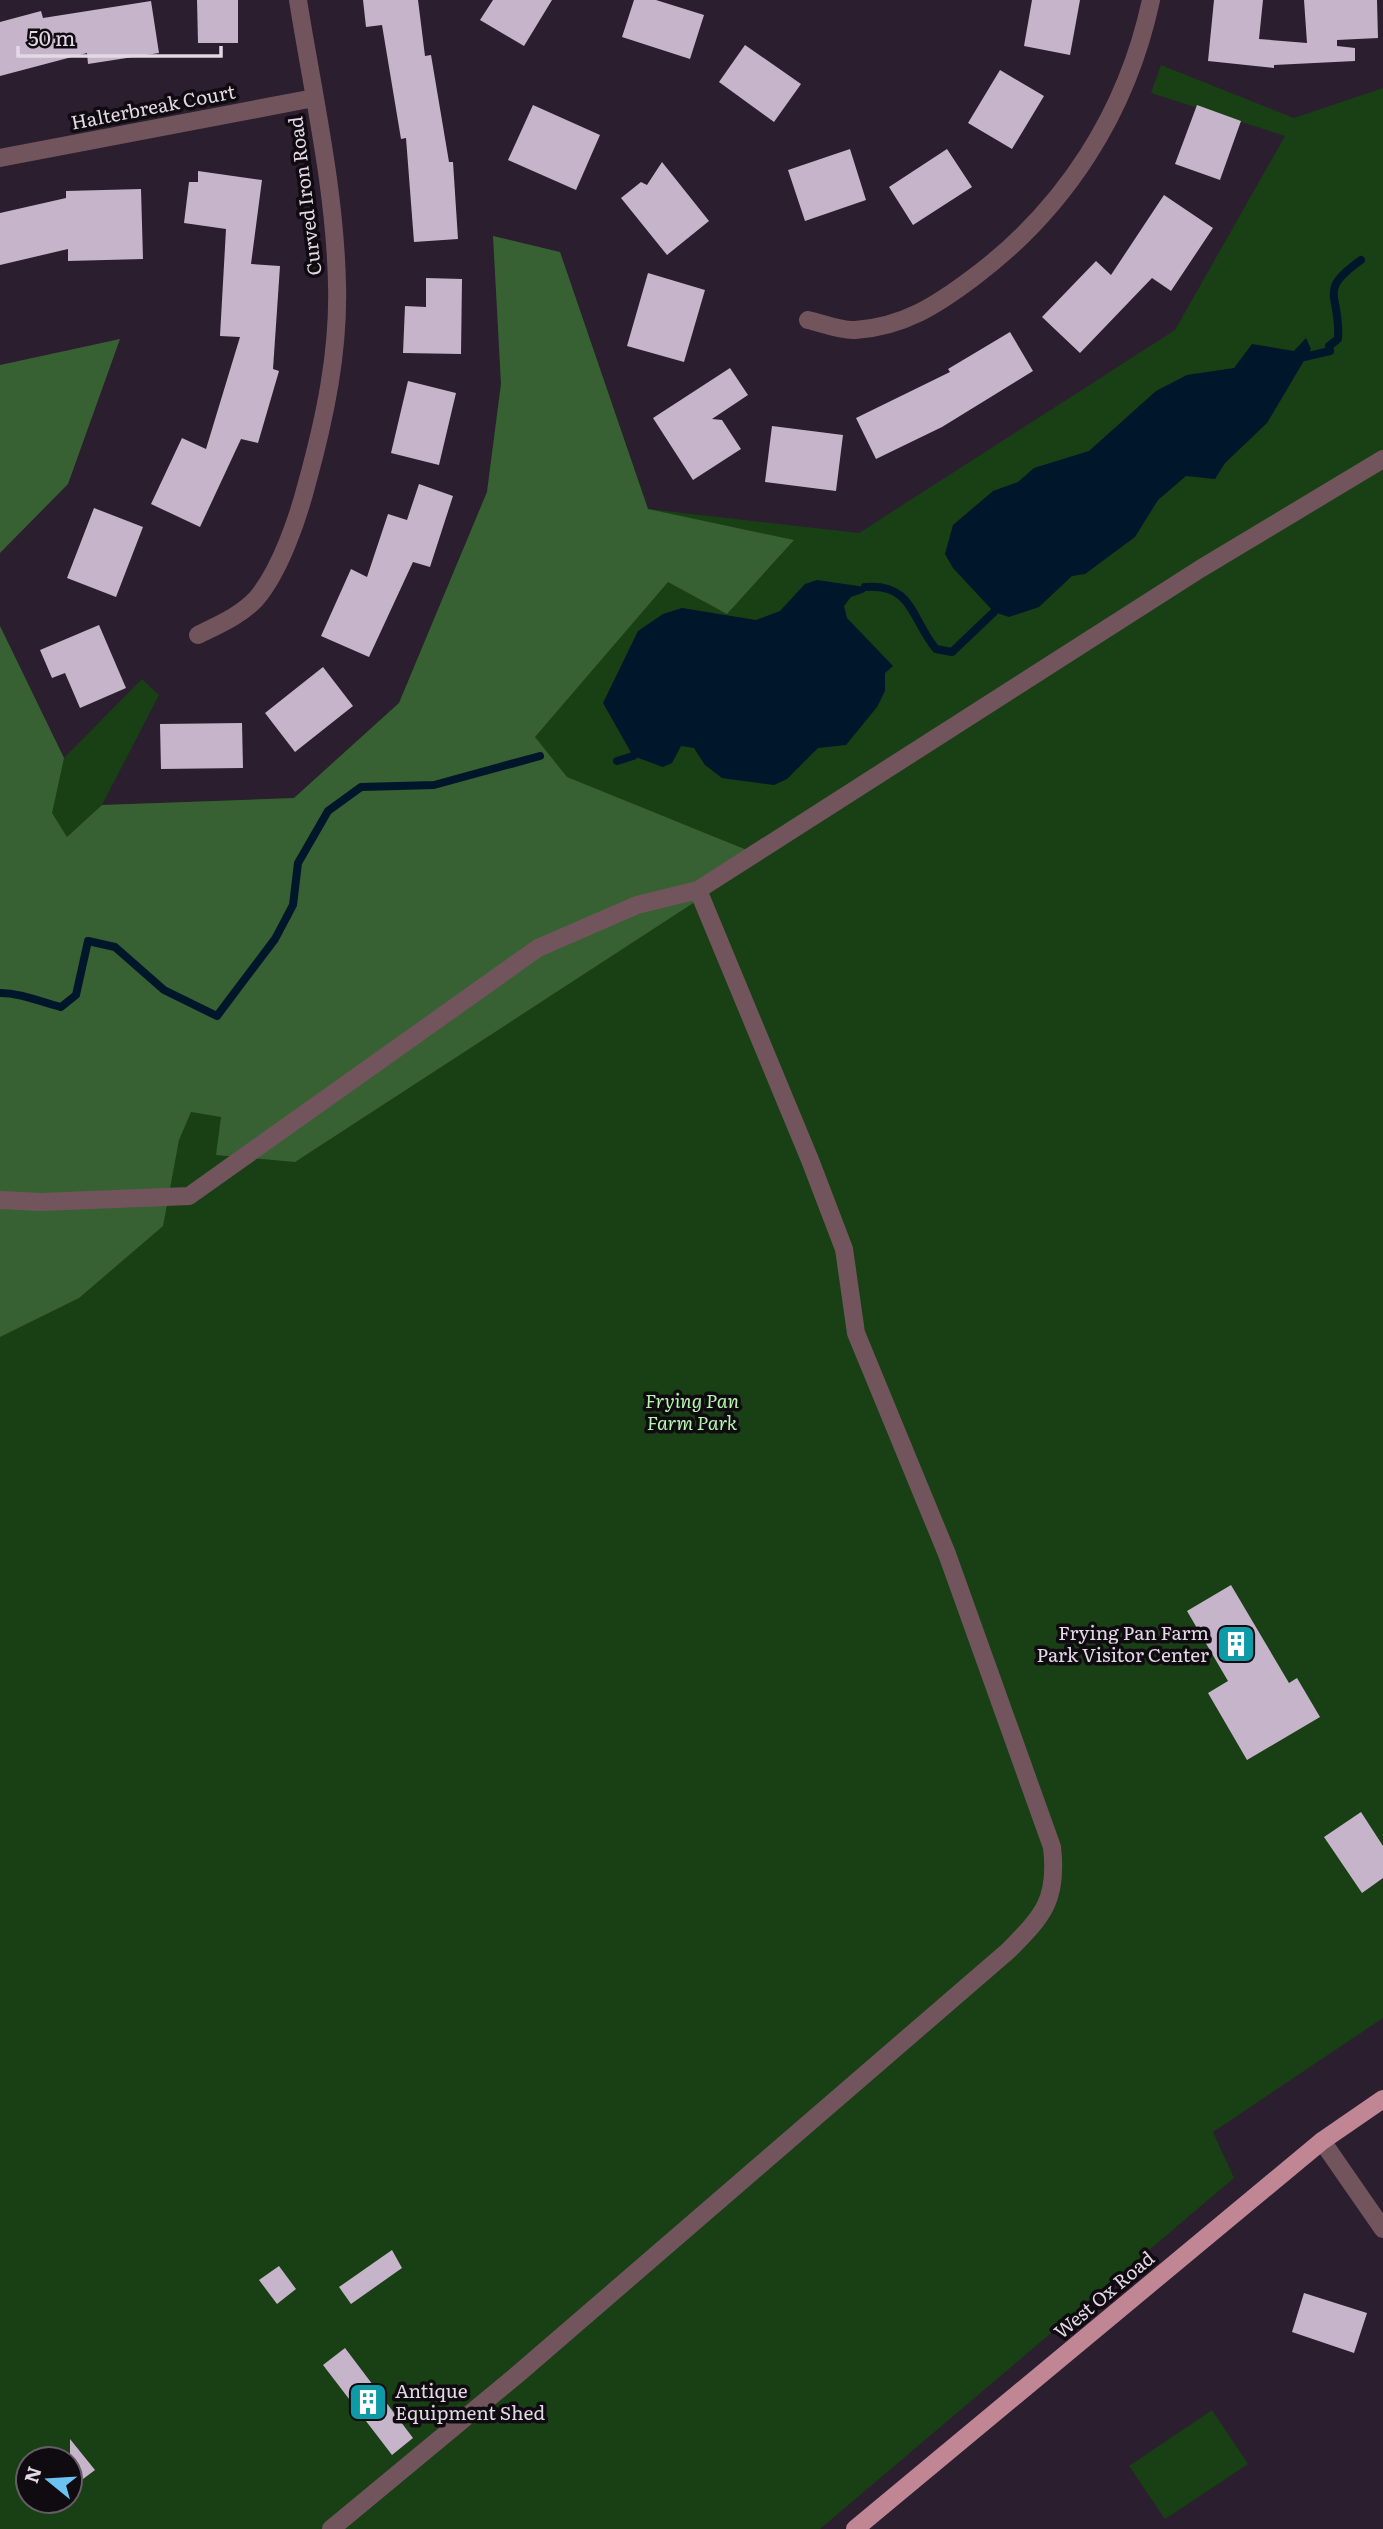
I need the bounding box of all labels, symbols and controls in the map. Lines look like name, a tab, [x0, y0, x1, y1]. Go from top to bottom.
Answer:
scale bar	[18, 14, 220, 58]
text: 50 m	[28, 21, 75, 52]
street label: Halterbreak Court	[68, 76, 238, 136]
street label: Curved Iron Road	[280, 115, 328, 277]
park label: Frying Pan Farm Park	[645, 1386, 740, 1436]
place label: Frying Pan Farm Park Visitor Center	[1037, 1618, 1209, 1668]
building icon: Frying Pan Farm Park Visitor Center	[1215, 1623, 1257, 1665]
street label: West Ox Road	[1047, 2244, 1160, 2345]
place label: Antique Equipment Shed	[395, 2376, 545, 2426]
building icon: Antique Equipment Shed	[347, 2381, 389, 2423]
north arrow	[14, 2445, 84, 2515]
text: N	[16, 2462, 48, 2486]

